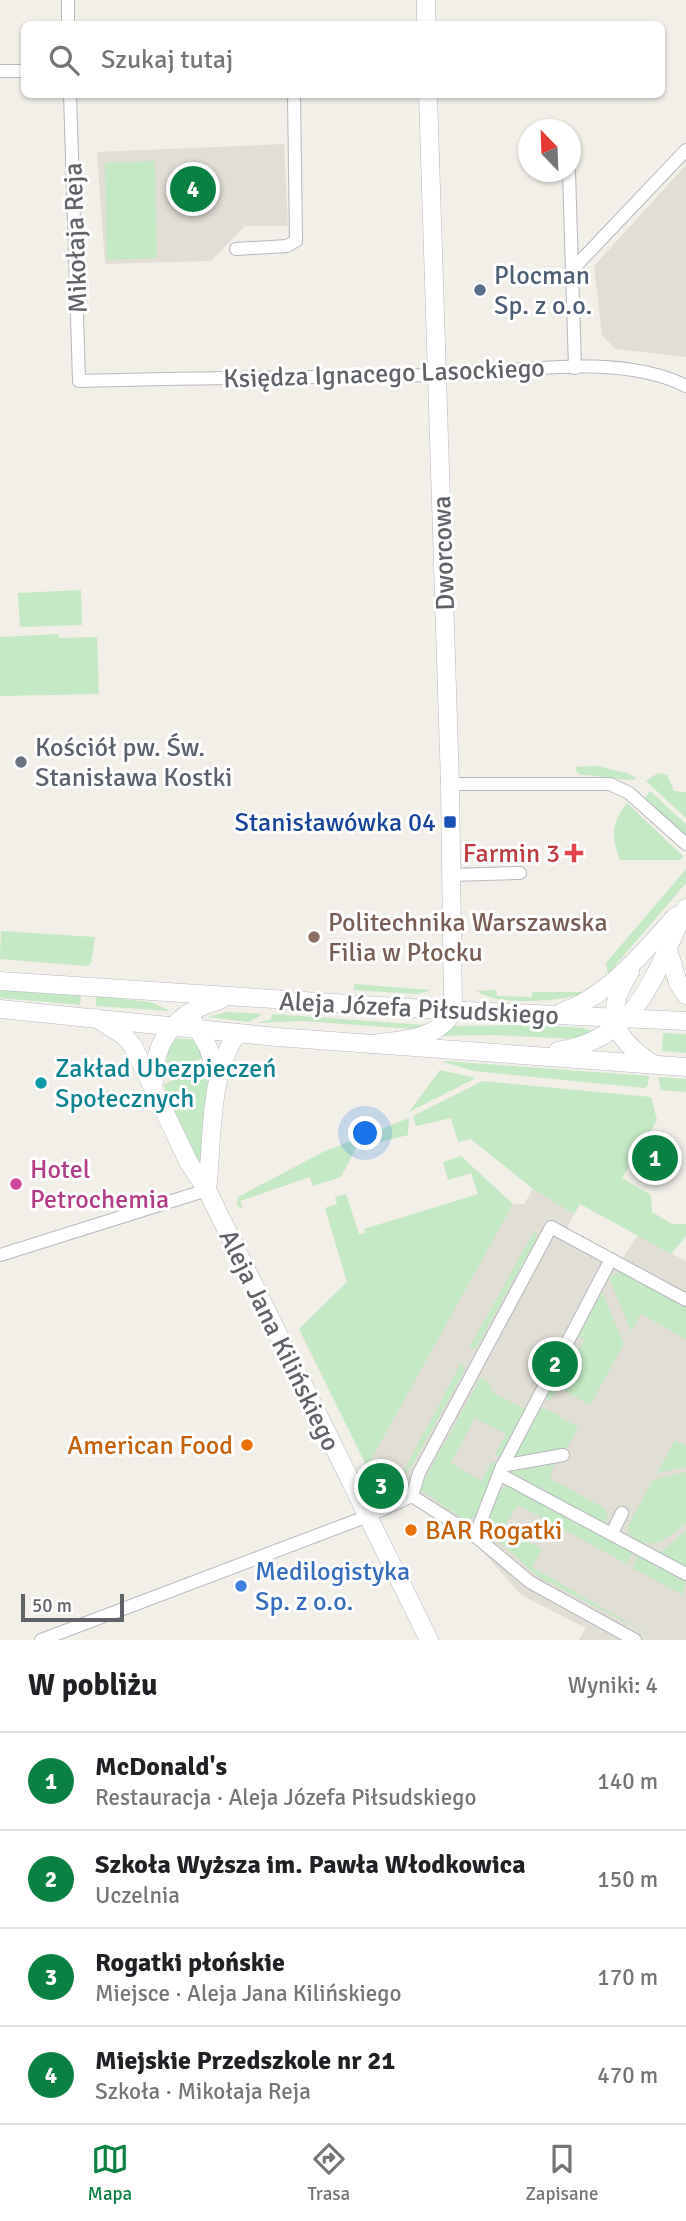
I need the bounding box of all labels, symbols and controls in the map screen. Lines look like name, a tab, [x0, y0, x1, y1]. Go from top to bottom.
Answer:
search box	[21, 21, 665, 98]
icon: search	[45, 41, 83, 79]
text: Szukaj tutaj	[101, 44, 233, 76]
north arrow	[518, 119, 581, 182]
street label: Mikołaja Reja	[57, 162, 95, 314]
pin: 4	[170, 163, 216, 215]
place label: Plocman Sp. z o.o.	[494, 260, 592, 322]
marker: Plocman Sp. z o.o.	[472, 282, 488, 298]
street label: Księdza Ignacego Lasockiego	[223, 352, 545, 396]
street label: Dworcowa	[426, 495, 462, 611]
place label: Kościół pw. Św. Stanisława Kostki	[35, 732, 232, 794]
marker: Kościół pw. Św. Stanisława Kostki	[13, 754, 29, 770]
place label: Stanisławówka 04	[235, 807, 436, 839]
marker: Stanisławówka 04	[442, 814, 458, 830]
place label: Farmin 3	[463, 838, 560, 870]
marker: Farmin 3	[566, 845, 582, 861]
place label: Politechnika Warszawska Filia w Płocku	[328, 907, 608, 969]
marker: Politechnika Warszawska Filia w Płocku	[306, 929, 322, 945]
street label: Aleja Józefa Piłsudskiego	[278, 986, 560, 1032]
place label: Zakład Ubezpieczeń Społecznych	[55, 1053, 277, 1115]
marker: Zakład Ubezpieczeń Społecznych	[33, 1075, 49, 1091]
your location	[348, 1116, 382, 1150]
pin: 1	[632, 1132, 678, 1184]
place label: Hotel Petrochemia	[30, 1154, 169, 1216]
marker: Hotel Petrochemia	[8, 1176, 24, 1192]
street label: Aleja Jana Kilińskiego	[212, 1225, 347, 1456]
pin: 2	[532, 1338, 578, 1390]
place label: American Food	[67, 1430, 233, 1462]
marker: American Food	[239, 1437, 255, 1453]
pin: 3	[358, 1460, 404, 1512]
place label: BAR Rogatki	[425, 1515, 562, 1547]
marker: BAR Rogatki	[403, 1522, 419, 1538]
place label: Medilogistyka Sp. z o.o.	[255, 1556, 410, 1618]
marker: Medilogistyka Sp. z o.o.	[233, 1578, 249, 1594]
scale bar	[21, 1591, 124, 1623]
text: 50 m	[32, 1594, 72, 1618]
text: W pobliżu	[28, 1667, 157, 1704]
text: Wyniki: 4	[568, 1671, 658, 1700]
text: McDonald's	[95, 1751, 227, 1783]
text: 1	[45, 1767, 57, 1796]
text: 140 m	[597, 1767, 658, 1796]
text: Restauracja · Aleja Józefa Piłsudskiego	[95, 1783, 476, 1812]
text: Szkoła Wyższa im. Pawła Włodkowica	[95, 1849, 525, 1881]
text: 2	[45, 1865, 57, 1894]
text: 150 m	[597, 1865, 658, 1894]
text: Uczelnia	[95, 1881, 180, 1910]
text: Rogatki płońskie	[95, 1947, 285, 1979]
text: 3	[45, 1963, 57, 1992]
text: 170 m	[597, 1963, 658, 1992]
text: Miejsce · Aleja Jana Kilińskiego	[95, 1979, 401, 2008]
text: Miejskie Przedszkole nr 21	[95, 2045, 395, 2077]
text: 4	[45, 2061, 57, 2090]
text: 470 m	[597, 2061, 658, 2090]
text: Szkoła · Mikołaja Reja	[95, 2077, 311, 2106]
tab: Mapa	[88, 2140, 132, 2206]
tab: Trasa	[307, 2140, 350, 2206]
tab: Zapisane	[525, 2140, 598, 2206]

